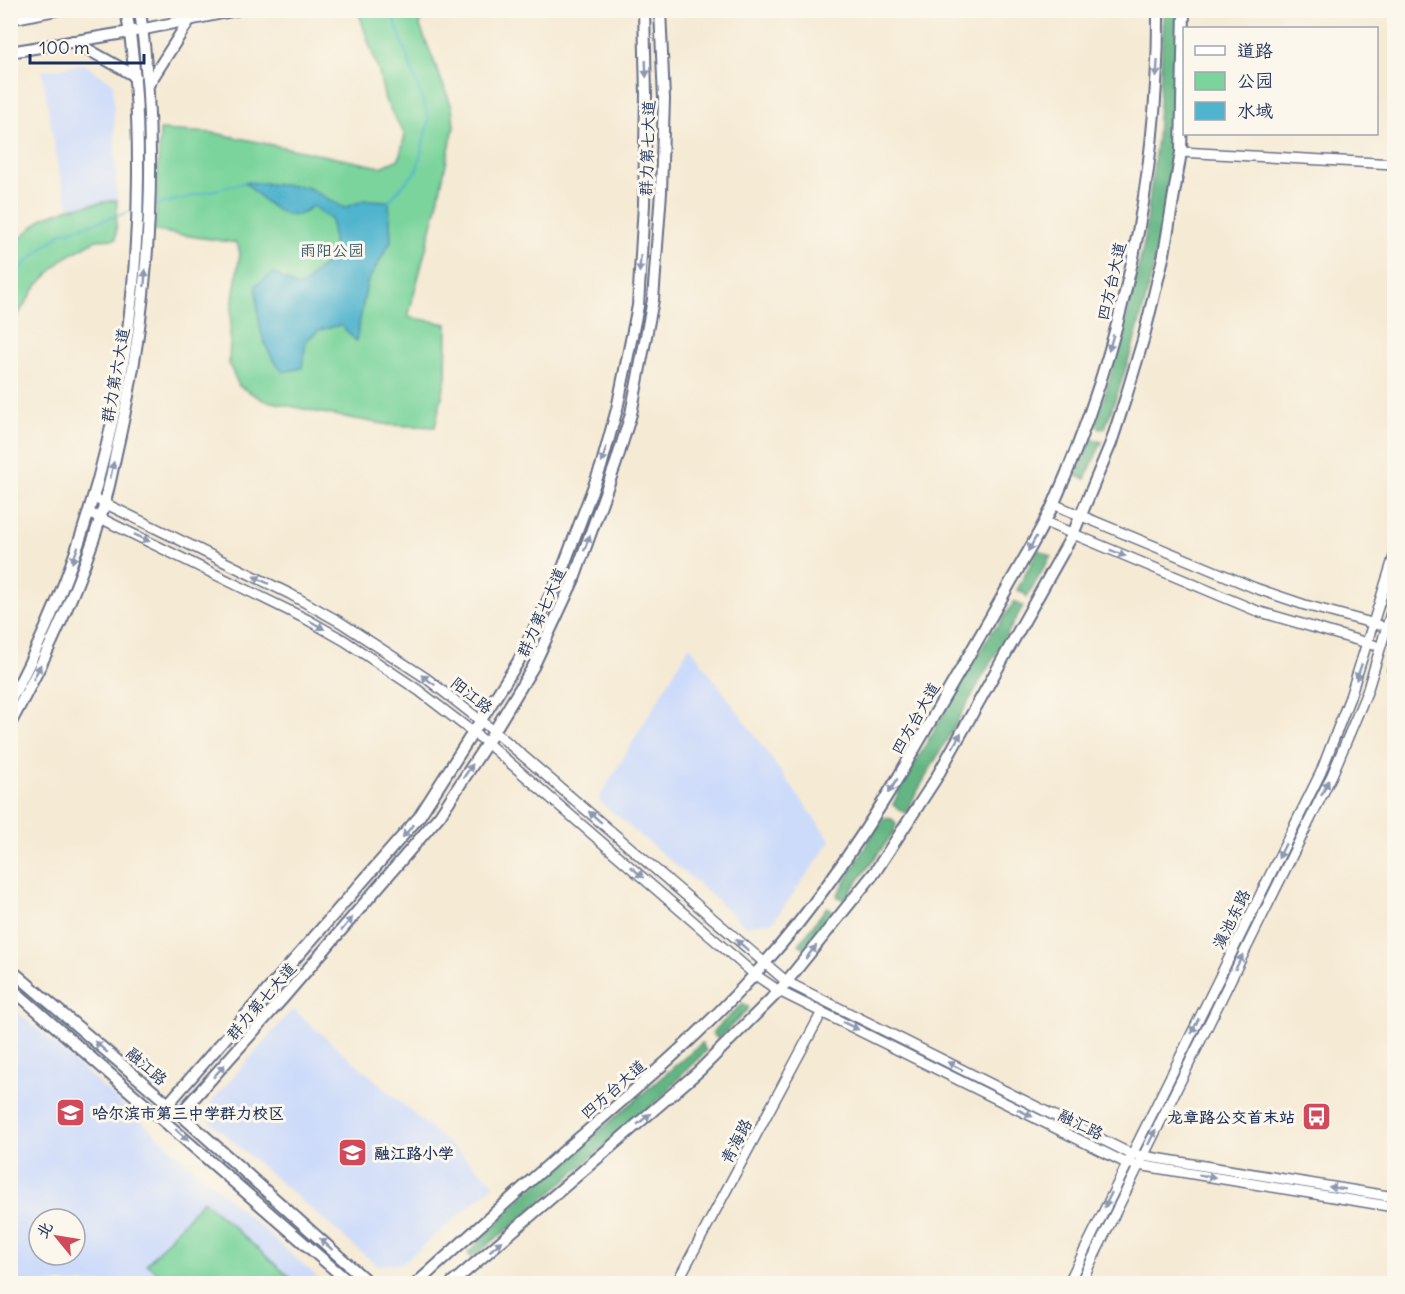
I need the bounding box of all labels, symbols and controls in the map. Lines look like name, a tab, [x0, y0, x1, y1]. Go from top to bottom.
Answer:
scale bar	[30, 27, 144, 65]
legend	[1183, 27, 1378, 135]
text: 100 m	[39, 36, 90, 59]
text: 道路	[1237, 39, 1273, 62]
one-way arrow	[641, 59, 650, 78]
one-way arrow	[1152, 59, 1161, 78]
text: 公园	[1237, 69, 1273, 92]
text: 水域	[1237, 99, 1273, 122]
street label: 群力第七大道	[635, 100, 659, 196]
park label: 雨阳公园	[300, 240, 364, 260]
street label: 四方台大道	[1092, 240, 1130, 322]
one-way arrow	[636, 254, 645, 273]
one-way arrow	[140, 269, 149, 288]
street label: 群力第六大道	[97, 326, 133, 424]
one-way arrow	[1106, 334, 1115, 352]
one-way arrow	[599, 446, 609, 464]
one-way arrow	[108, 460, 117, 479]
one-way arrow	[134, 534, 151, 543]
one-way arrow	[582, 534, 592, 552]
one-way arrow	[1027, 536, 1037, 553]
one-way arrow	[69, 546, 79, 564]
one-way arrow	[1109, 549, 1127, 558]
street label: 群力第七大道	[512, 564, 570, 660]
one-way arrow	[252, 575, 270, 585]
one-way arrow	[309, 619, 325, 630]
one-way arrow	[1354, 663, 1363, 681]
one-way arrow	[33, 664, 42, 681]
street label: 阳江路	[447, 672, 497, 718]
one-way arrow	[421, 674, 437, 686]
street label: 四方台大道	[886, 678, 944, 758]
one-way arrow	[952, 732, 963, 748]
one-way arrow	[462, 763, 473, 779]
one-way arrow	[888, 778, 899, 794]
one-way arrow	[1321, 779, 1330, 796]
one-way arrow	[587, 810, 602, 824]
one-way arrow	[402, 823, 415, 839]
one-way arrow	[1277, 843, 1286, 860]
one-way arrow	[629, 865, 644, 878]
street label: 滇池东路	[1208, 886, 1254, 952]
one-way arrow	[340, 917, 353, 932]
one-way arrow	[735, 939, 750, 952]
one-way arrow	[805, 944, 818, 960]
one-way arrow	[1234, 954, 1244, 971]
street label: 群力第七大道	[222, 958, 300, 1044]
one-way arrow	[1190, 1017, 1200, 1034]
one-way arrow	[842, 1022, 859, 1031]
one-way arrow	[93, 1040, 109, 1053]
street label: 融江路	[122, 1043, 172, 1089]
street label: 四方台大道	[576, 1055, 650, 1123]
one-way arrow	[947, 1062, 964, 1071]
one-way arrow	[212, 1063, 226, 1078]
school or university icon: 哈尔滨市第三中学群力校区	[55, 1097, 87, 1129]
bus stop icon: 龙章路公交首末站	[1300, 1101, 1332, 1133]
place label: 哈尔滨市第三中学群力校区	[92, 1103, 284, 1123]
street label: 融汇路	[1055, 1104, 1107, 1144]
place label: 龙章路公交首末站	[1167, 1107, 1295, 1127]
one-way arrow	[1017, 1109, 1034, 1118]
one-way arrow	[636, 1113, 651, 1126]
street label: 青海路	[716, 1115, 756, 1167]
one-way arrow	[174, 1128, 189, 1141]
one-way arrow	[1147, 1128, 1157, 1146]
school or university icon: 融江路小学	[337, 1137, 369, 1169]
place label: 融江路小学	[374, 1143, 454, 1163]
one-way arrow	[1198, 1172, 1217, 1181]
one-way arrow	[1327, 1183, 1346, 1192]
one-way arrow	[1104, 1192, 1113, 1209]
north arrow	[27, 1207, 87, 1267]
text: 北	[31, 1218, 57, 1241]
one-way arrow	[319, 1238, 334, 1251]
one-way arrow	[488, 1239, 504, 1252]

